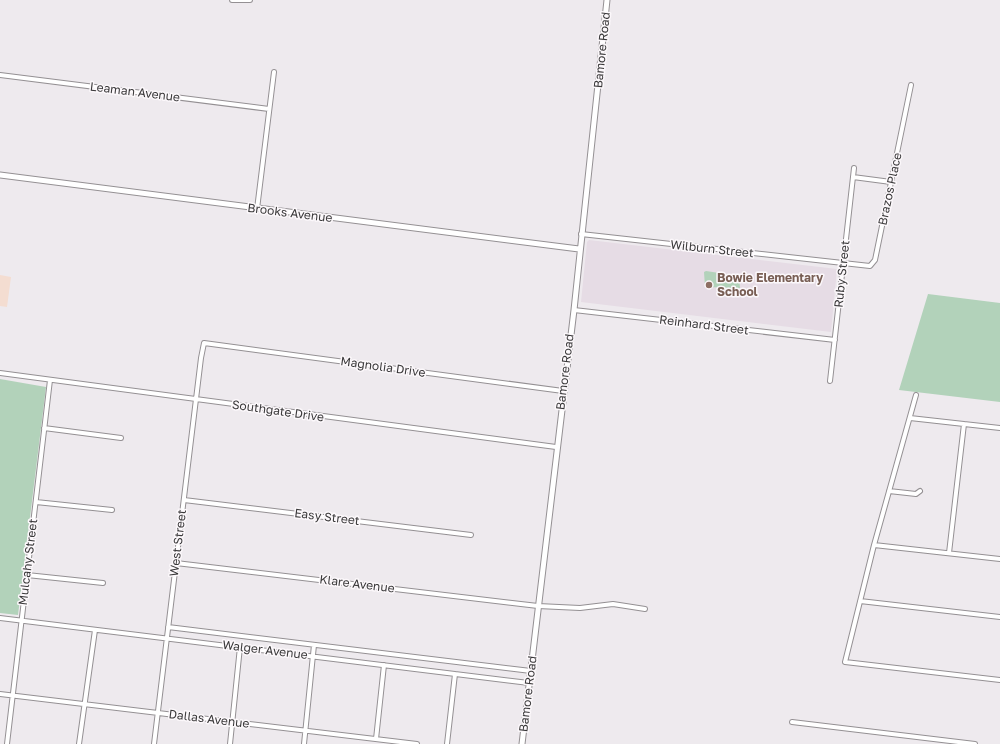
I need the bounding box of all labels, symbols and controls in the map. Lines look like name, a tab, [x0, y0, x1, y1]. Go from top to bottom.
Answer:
street label: Bamore Road	[590, 11, 613, 89]
street label: Leaman Avenue	[89, 79, 181, 104]
street label: Brazos Place	[874, 151, 905, 227]
street label: Brooks Avenue	[247, 200, 333, 225]
street label: Wilburn Street	[670, 237, 755, 260]
street label: Ruby Street	[831, 239, 853, 308]
place label: Bowie Elementary School	[717, 270, 824, 299]
marker: Bowie Elementary School	[704, 280, 714, 290]
street label: Reinhard Street	[658, 312, 750, 337]
street label: Bamore Road	[552, 333, 577, 411]
street label: Magnolia Drive	[340, 353, 427, 380]
street label: Southgate Drive	[231, 397, 325, 424]
street label: Easy Street	[294, 505, 361, 528]
street label: West Street	[166, 508, 189, 577]
street label: Mulcahy Street	[15, 518, 40, 606]
street label: Klare Avenue	[319, 571, 396, 596]
street label: Walger Avenue	[222, 637, 309, 662]
street label: Bamore Road	[515, 655, 540, 733]
street label: Dallas Avenue	[168, 706, 250, 731]

